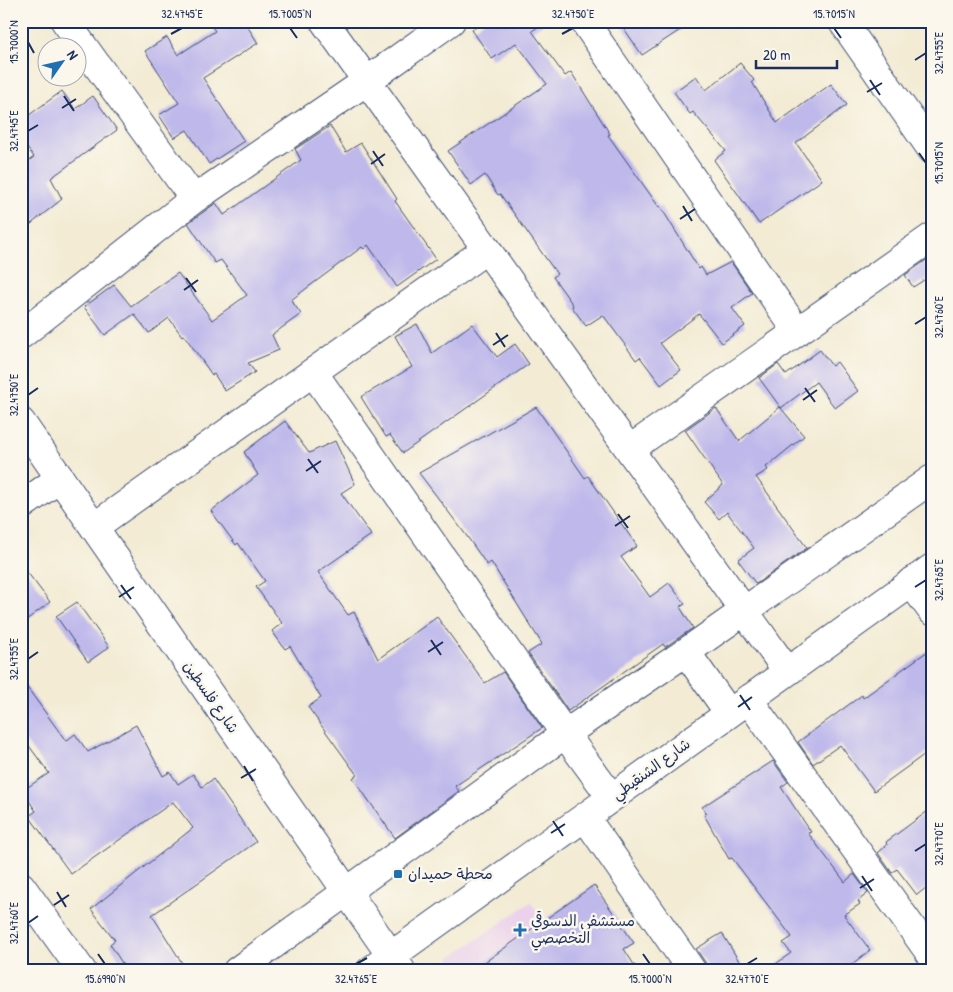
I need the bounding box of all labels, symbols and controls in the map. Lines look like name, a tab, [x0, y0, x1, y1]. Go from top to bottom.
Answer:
text: 32.4745°E	[161, 5, 204, 22]
text: 15.7005°N	[269, 5, 311, 22]
text: 32.4750°E	[552, 5, 595, 22]
text: 15.7015°N	[813, 5, 855, 22]
text: 15.7000°N	[5, 20, 22, 64]
text: 32.4755°E	[930, 31, 947, 74]
north arrow	[38, 38, 88, 88]
scale bar	[756, 38, 837, 70]
text: 20 m	[763, 44, 790, 65]
text: N	[63, 46, 83, 63]
text: 32.4745°E	[5, 109, 22, 152]
text: 15.7015°N	[930, 142, 947, 184]
text: 32.4760°E	[930, 295, 947, 338]
text: 32.4750°E	[5, 373, 22, 416]
text: 32.4765°E	[930, 558, 947, 601]
text: 32.4755°E	[5, 637, 22, 680]
street label: شارع فلسطين	[179, 656, 244, 737]
street label: شارع الشنقيطي	[607, 733, 696, 807]
text: 32.4770°E	[930, 822, 947, 866]
place label: محطة حميدان	[408, 863, 493, 884]
marker: محطة حميدان	[392, 868, 404, 880]
text: 32.4760°E	[5, 901, 22, 944]
place label: مستشفى الدسوقي التخصصي	[531, 910, 635, 951]
marker: مستشفى الدسوقي التخصصي	[513, 923, 527, 937]
text: 15.6990°N	[85, 970, 125, 987]
text: 32.4765°E	[335, 970, 378, 987]
text: 15.7000°N	[628, 970, 672, 987]
text: 32.4770°E	[725, 970, 769, 987]

